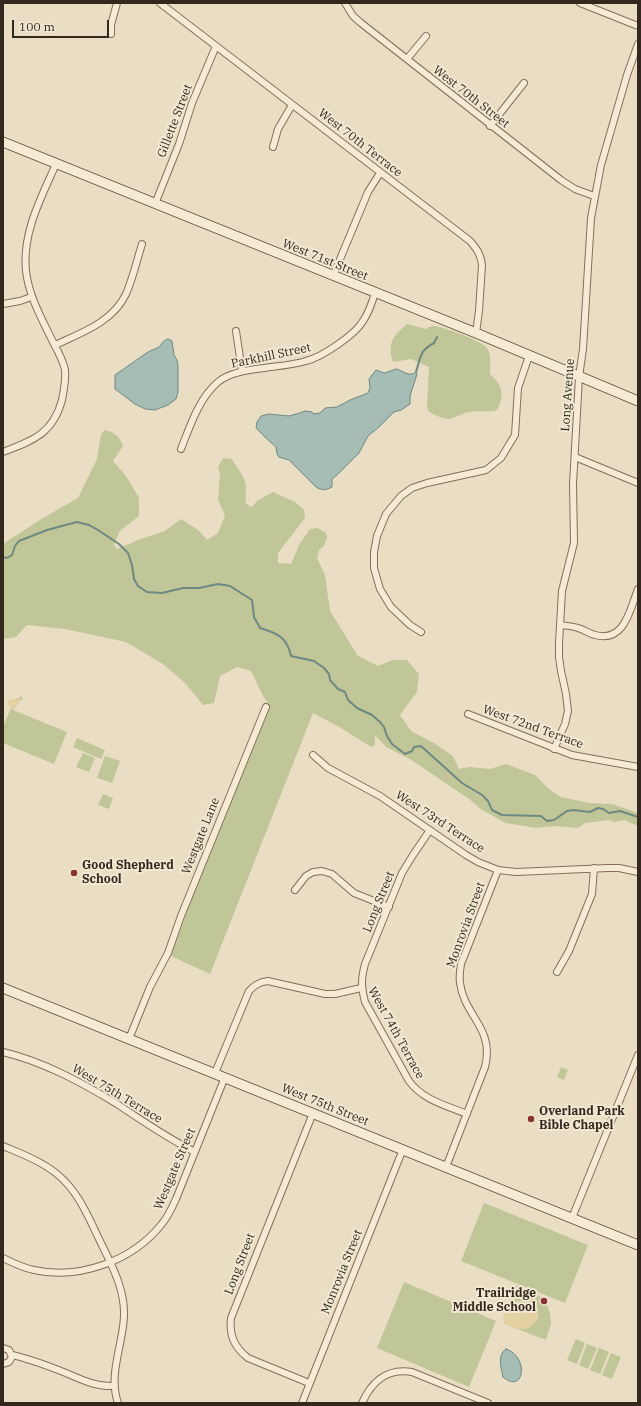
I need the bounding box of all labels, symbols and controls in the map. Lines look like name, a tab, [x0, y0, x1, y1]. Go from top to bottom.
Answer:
scale bar	[14, 12, 111, 38]
text: 100 m	[19, 19, 55, 34]
street label: West 70th Street	[430, 63, 512, 131]
street label: Gillette Street	[154, 82, 196, 160]
street label: West 70th Terrace	[315, 106, 405, 180]
street label: West 71st Street	[280, 236, 370, 284]
street label: Parkhill Street	[230, 341, 312, 371]
street label: Long Avenue	[558, 358, 578, 432]
street label: West 72nd Terrace	[481, 702, 585, 752]
street label: West 73rd Terrace	[393, 788, 487, 856]
street label: Westgate Lane	[179, 795, 223, 877]
place label: Good Shepherd School	[82, 859, 174, 887]
marker: Good Shepherd School	[69, 868, 79, 878]
street label: Long Street	[360, 869, 398, 935]
street label: Monrovia Street	[444, 880, 488, 970]
street label: West 74th Terrace	[365, 985, 427, 1081]
street label: West 75th Terrace	[69, 1061, 165, 1127]
street label: West 75th Street	[279, 1081, 371, 1129]
place label: Overland Park Bible Chapel	[539, 1105, 625, 1133]
marker: Overland Park Bible Chapel	[526, 1114, 536, 1124]
street label: Westgate Street	[151, 1126, 199, 1212]
street label: Monrovia Street	[318, 1228, 366, 1316]
street label: Long Street	[222, 1231, 258, 1297]
place label: Trailridge Middle School	[453, 1287, 536, 1315]
marker: Trailridge Middle School	[539, 1296, 549, 1306]

